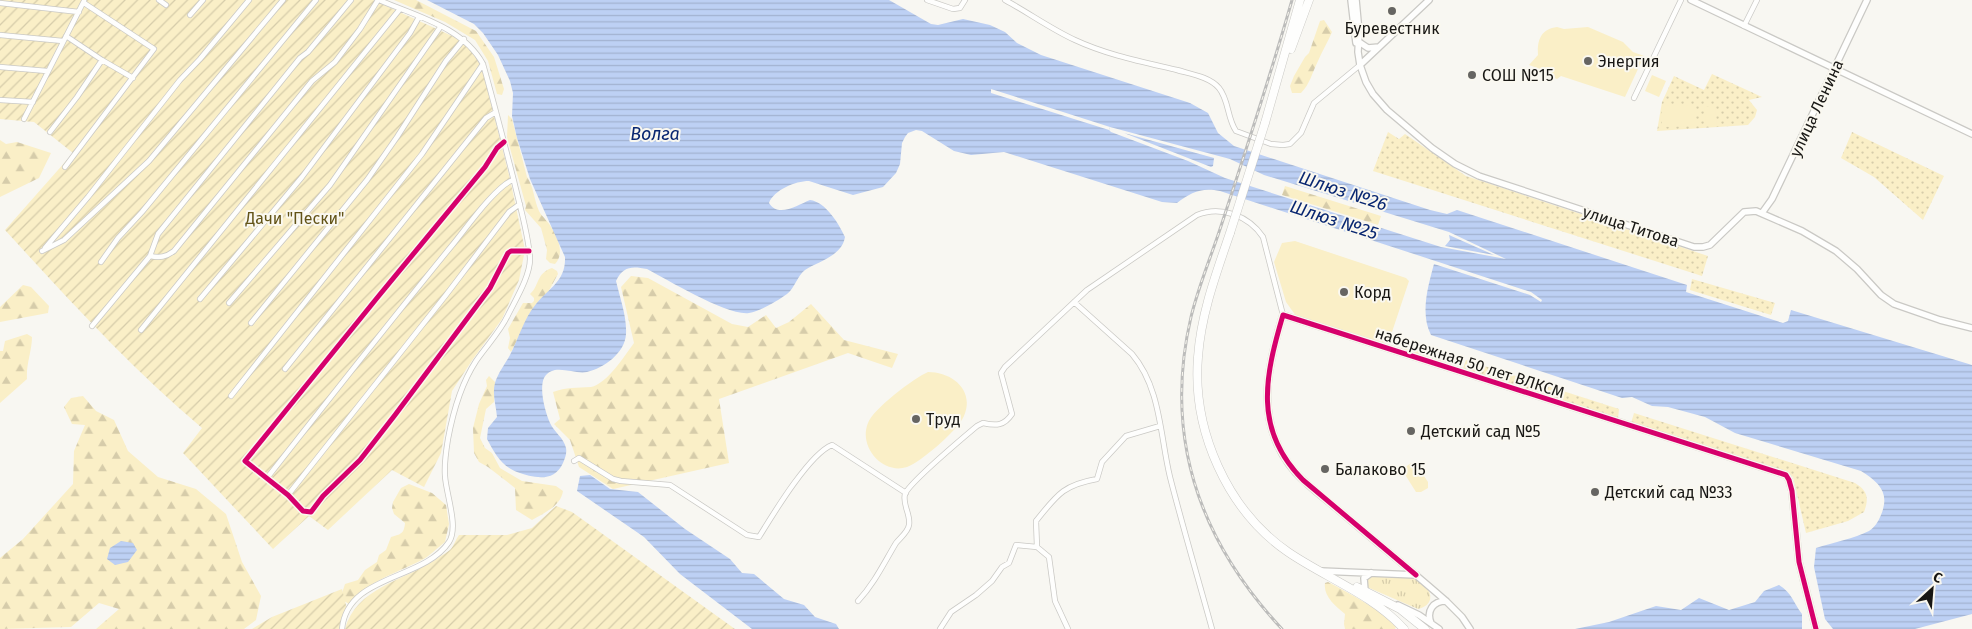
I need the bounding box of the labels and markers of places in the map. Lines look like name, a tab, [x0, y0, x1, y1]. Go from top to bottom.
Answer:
marker: Буревестник	[1386, 5, 1398, 17]
place label: Буревестник	[1344, 19, 1440, 38]
place label: Энергия	[1598, 52, 1660, 71]
marker: Энергия	[1582, 55, 1594, 67]
place label: СОШ №15	[1482, 66, 1554, 85]
marker: СОШ №15	[1466, 69, 1478, 81]
place label: Корд	[1354, 283, 1391, 302]
marker: Корд	[1338, 286, 1350, 298]
place label: Труд	[926, 410, 960, 429]
marker: Труд	[910, 413, 922, 425]
place label: Детский сад №5	[1420, 422, 1541, 441]
marker: Детский сад №5	[1405, 425, 1417, 437]
place label: Балаково 15	[1335, 460, 1426, 479]
marker: Балаково 15	[1319, 463, 1331, 475]
place label: Детский сад №33	[1604, 483, 1733, 502]
marker: Детский сад №33	[1589, 486, 1601, 498]

